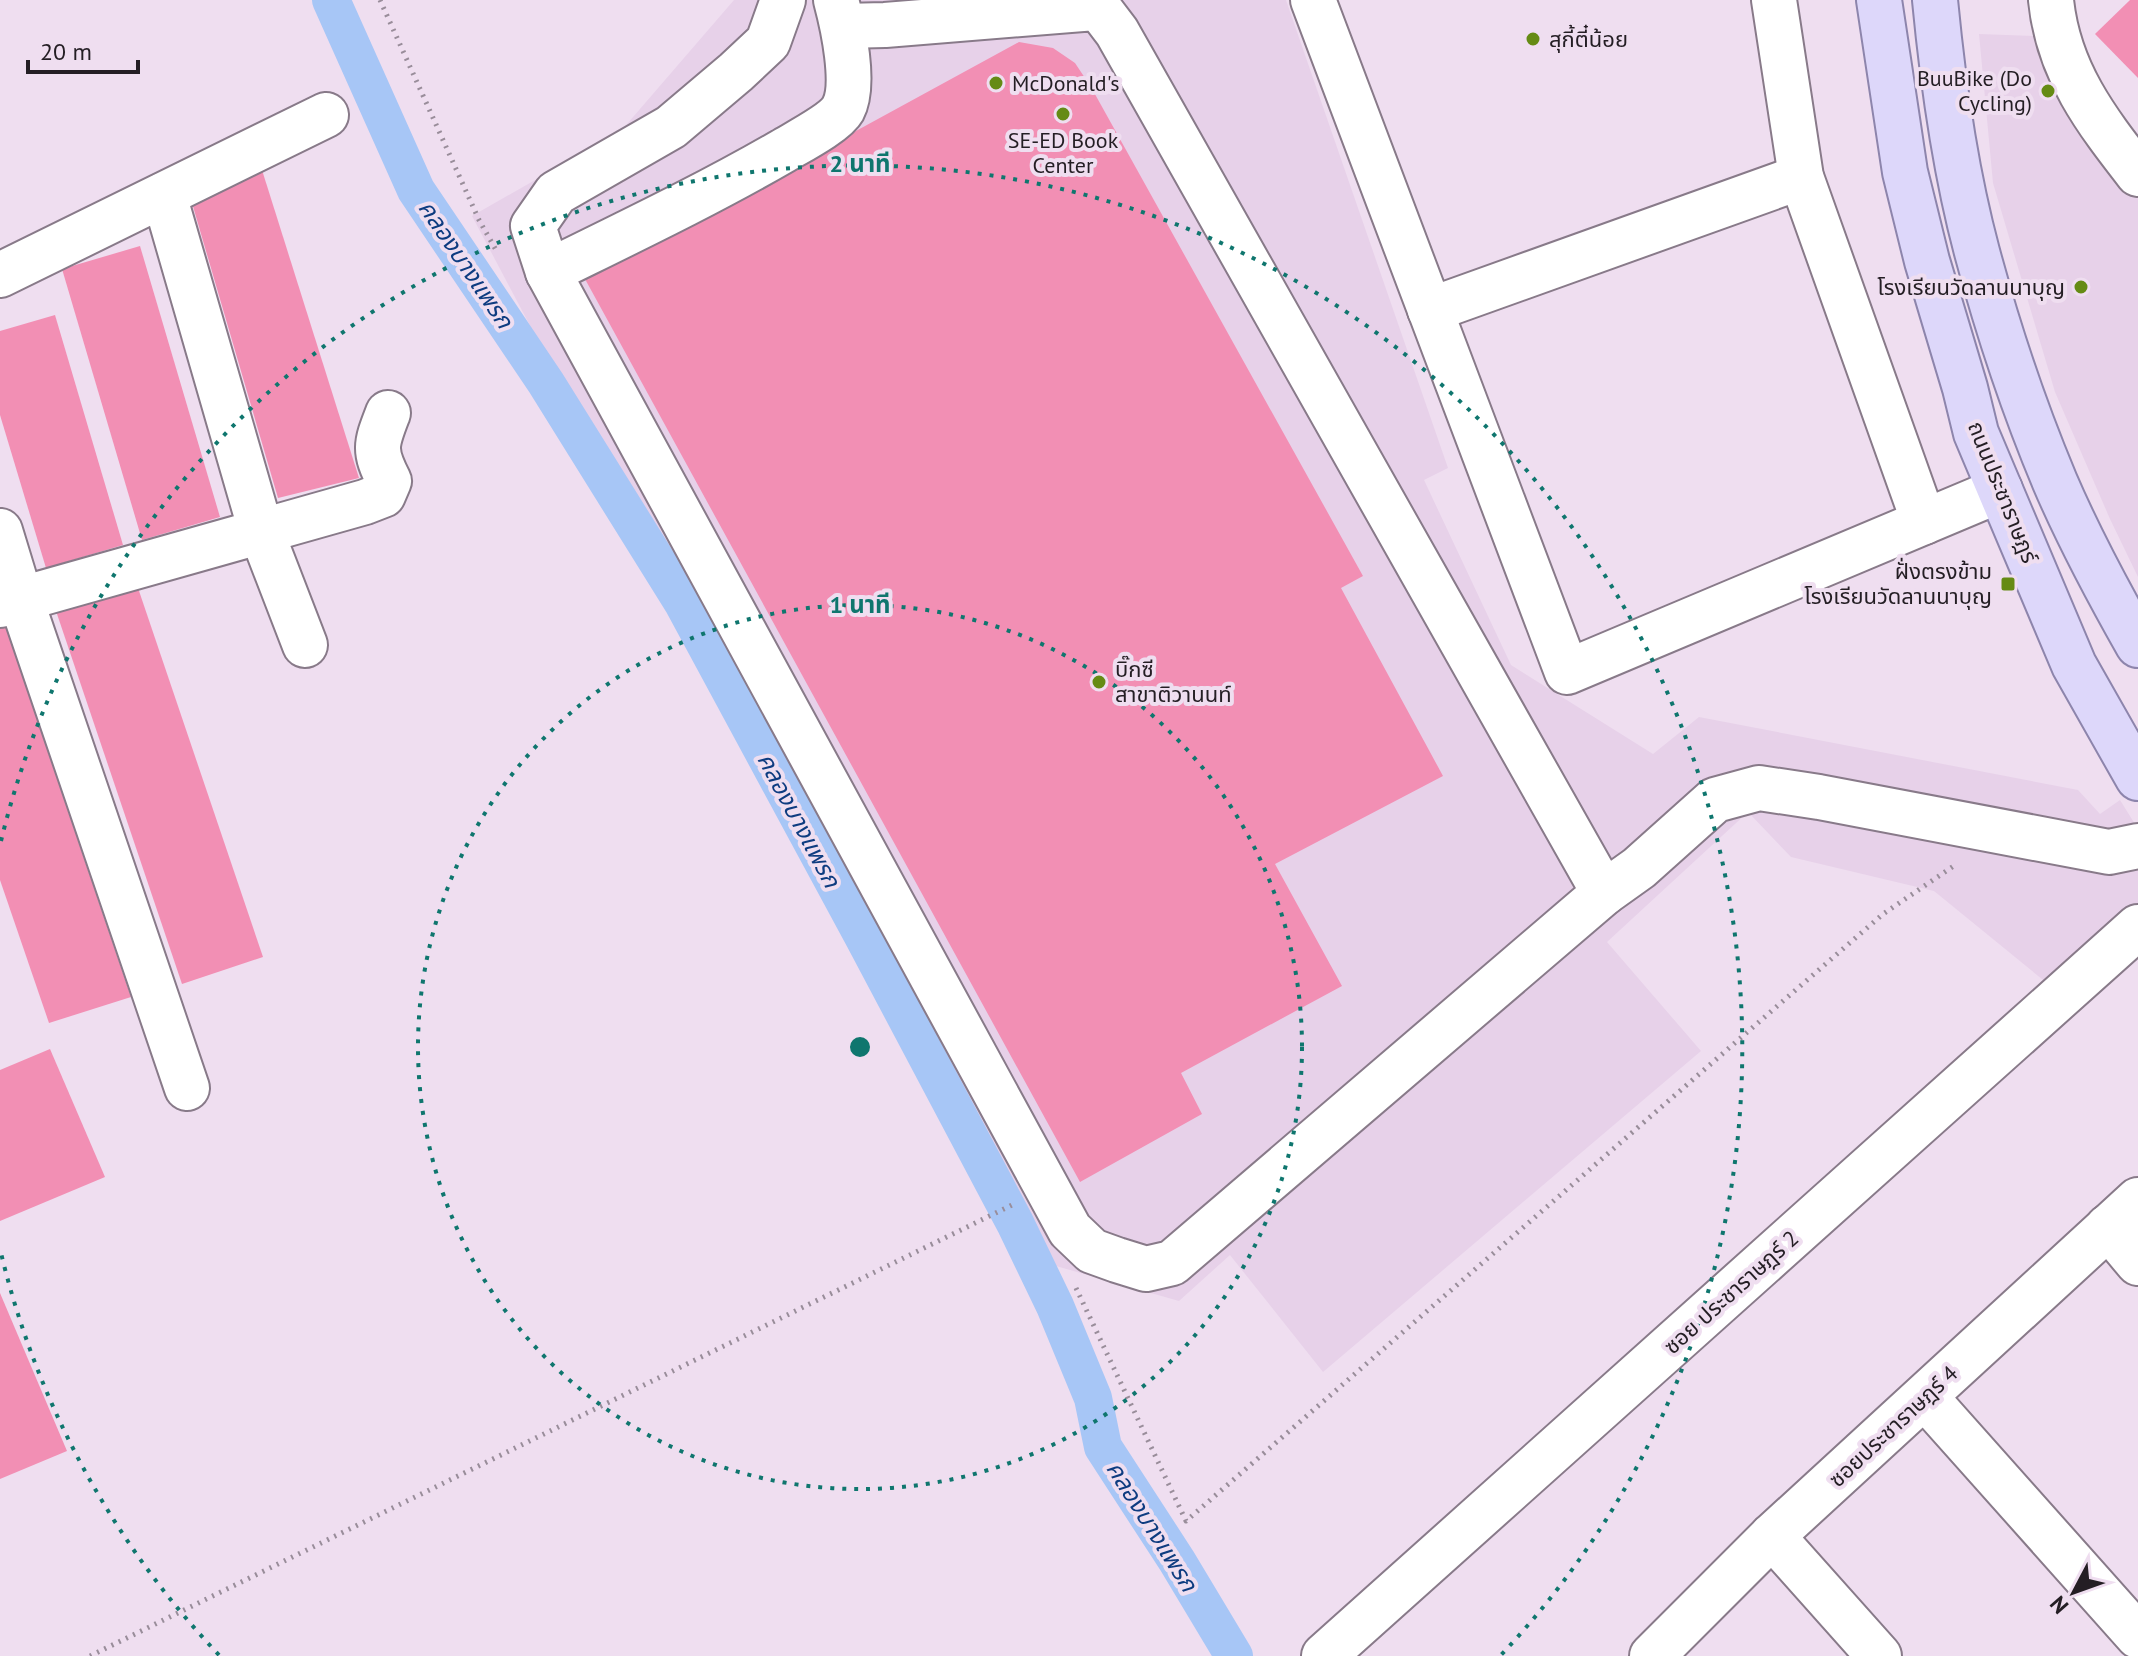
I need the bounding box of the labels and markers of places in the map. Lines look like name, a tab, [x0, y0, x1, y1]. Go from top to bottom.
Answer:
place label: สุกี้ตี๋น้อย	[1549, 24, 1628, 53]
marker: สุกี้ตี๋น้อย	[1524, 30, 1542, 48]
place label: BuuBike (Do Cycling)	[1917, 64, 2032, 117]
place label: McDonald's	[1012, 69, 1119, 97]
marker: McDonald's	[987, 74, 1005, 92]
marker: BuuBike (Do Cycling)	[2039, 82, 2057, 100]
marker: SE-ED Book Center	[1054, 105, 1072, 123]
place label: SE-ED Book Center	[1008, 126, 1119, 179]
place label: โรงเรียนวัดลานนาบุญ	[1877, 273, 2065, 301]
marker: โรงเรียนวัดลานนาบุญ	[2072, 278, 2090, 296]
place label: ฝั่งตรงข้าม โรงเรียนวัดลานนาบุญ	[1804, 557, 1992, 610]
marker: ฝั่งตรงข้าม โรงเรียนวัดลานนาบุญ	[1999, 575, 2017, 593]
place label: บิ๊กซี สาขาติวานนท์	[1115, 655, 1232, 708]
marker: บิ๊กซี สาขาติวานนท์	[1090, 673, 1108, 691]
centre of rings	[846, 1033, 874, 1061]

